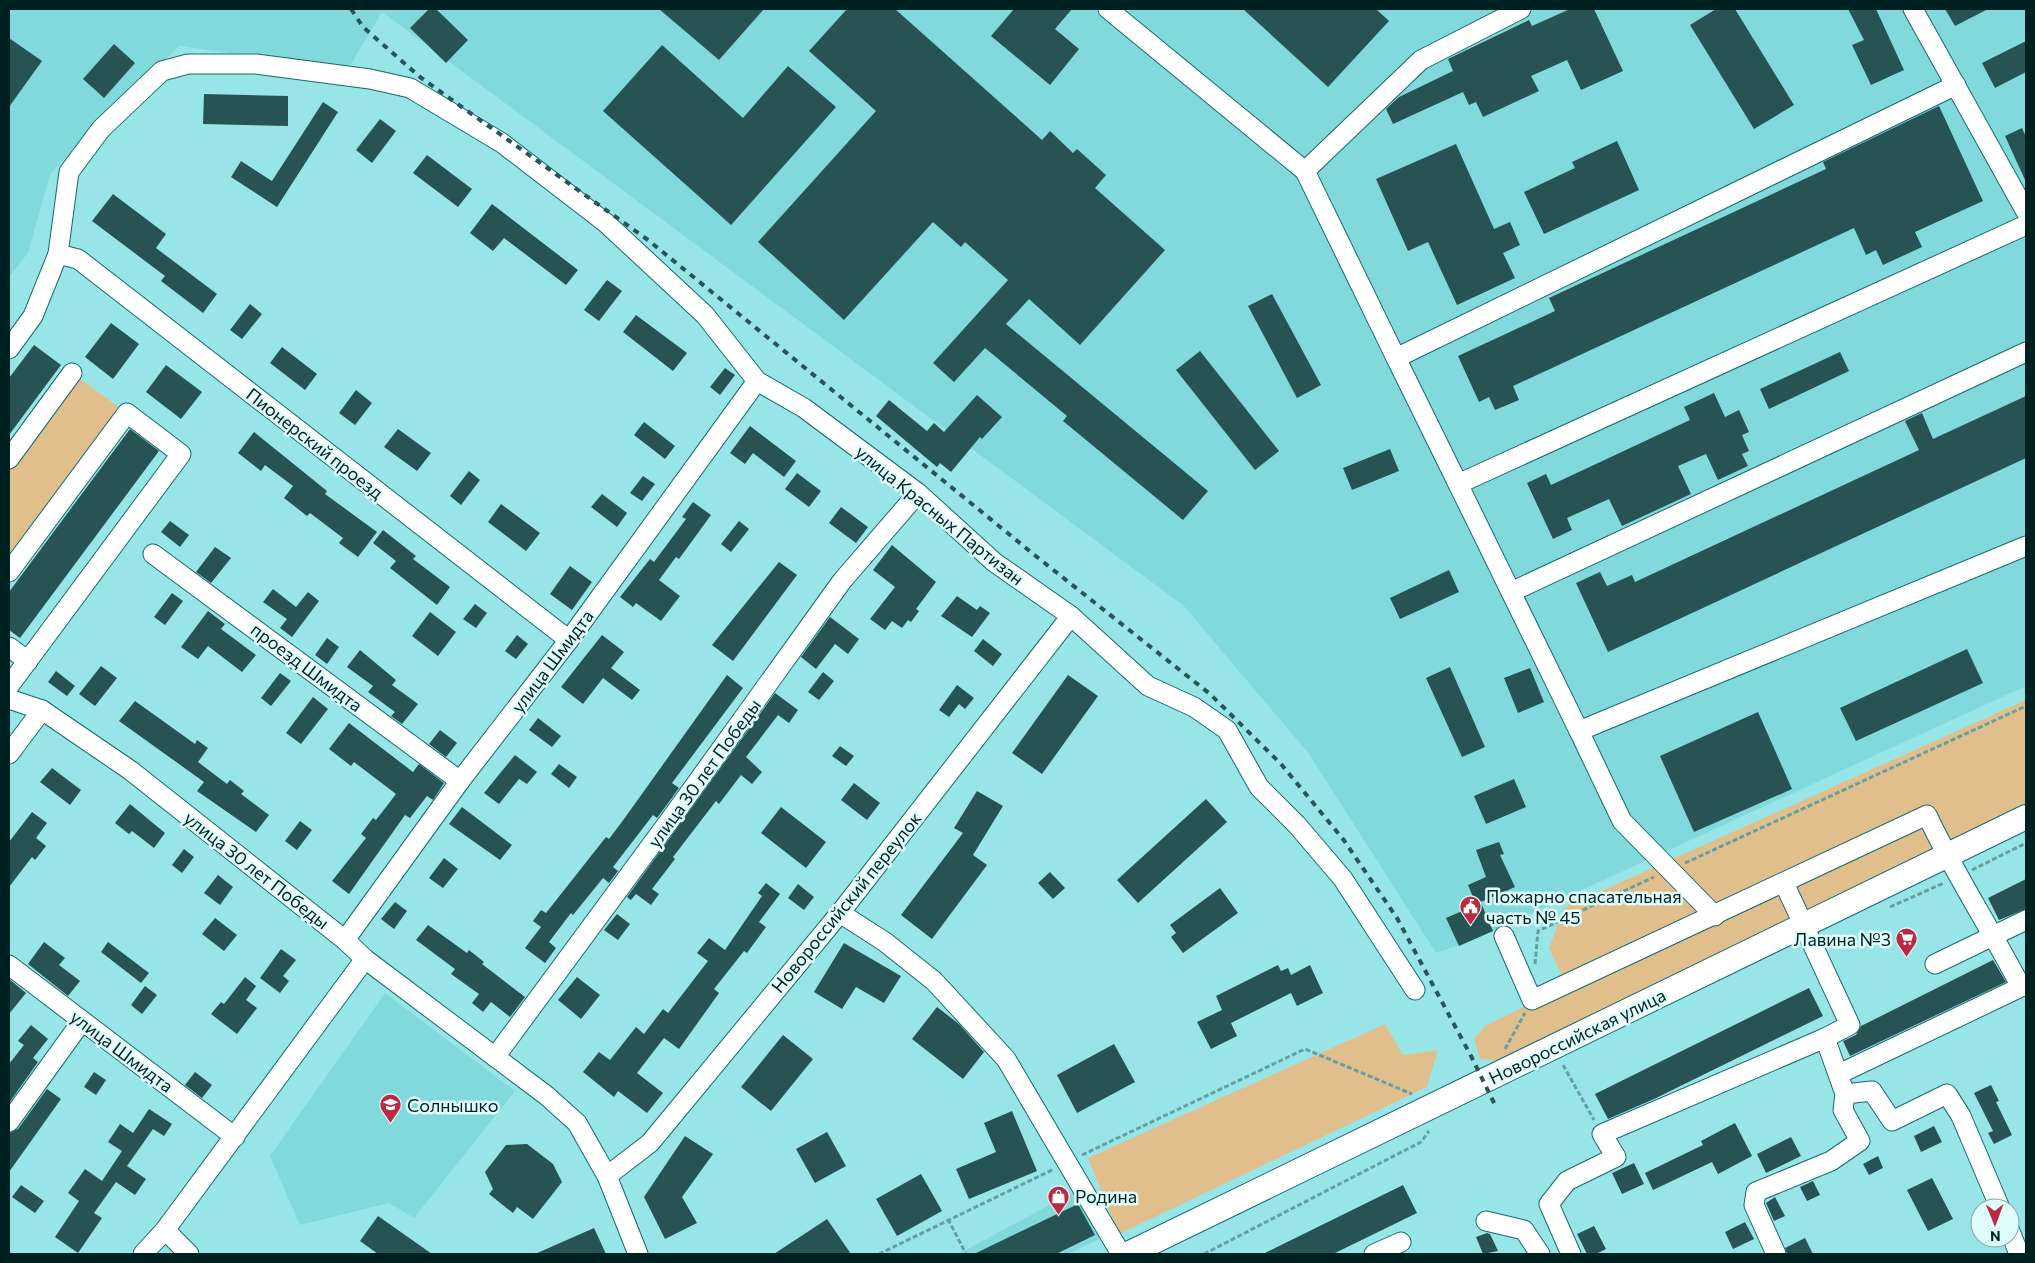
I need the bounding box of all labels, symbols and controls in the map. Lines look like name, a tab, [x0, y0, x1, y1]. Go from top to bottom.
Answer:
street label: Пионерский проезд	[242, 383, 388, 504]
street label: улица Красных Партизан	[851, 440, 1029, 590]
street label: улица Шмидта	[506, 605, 598, 717]
street label: проезд Шмидта	[247, 618, 367, 716]
street label: улица 30 лет Победы	[643, 694, 765, 852]
street label: улица 30 лет Победы	[180, 806, 334, 934]
street label: Новороссийский переулок	[766, 807, 926, 997]
place label: Пожарно спасательная часть № 45	[1486, 885, 1682, 928]
public building icon: Пожарно спасательная часть № 45	[1458, 894, 1482, 925]
supermarket icon: Лавина №3	[1895, 927, 1919, 958]
place label: Лавина №3	[1794, 928, 1891, 950]
street label: Новороссийская улица	[1485, 984, 1669, 1088]
street label: улица Шмидта	[66, 1005, 178, 1097]
school or university icon: Солнышко	[379, 1093, 403, 1124]
place label: Солнышко	[407, 1094, 499, 1116]
shop icon: Родина	[1047, 1184, 1071, 1215]
place label: Родина	[1075, 1185, 1137, 1207]
north arrow	[1970, 1198, 2020, 1248]
text: N	[1990, 1228, 2001, 1245]

